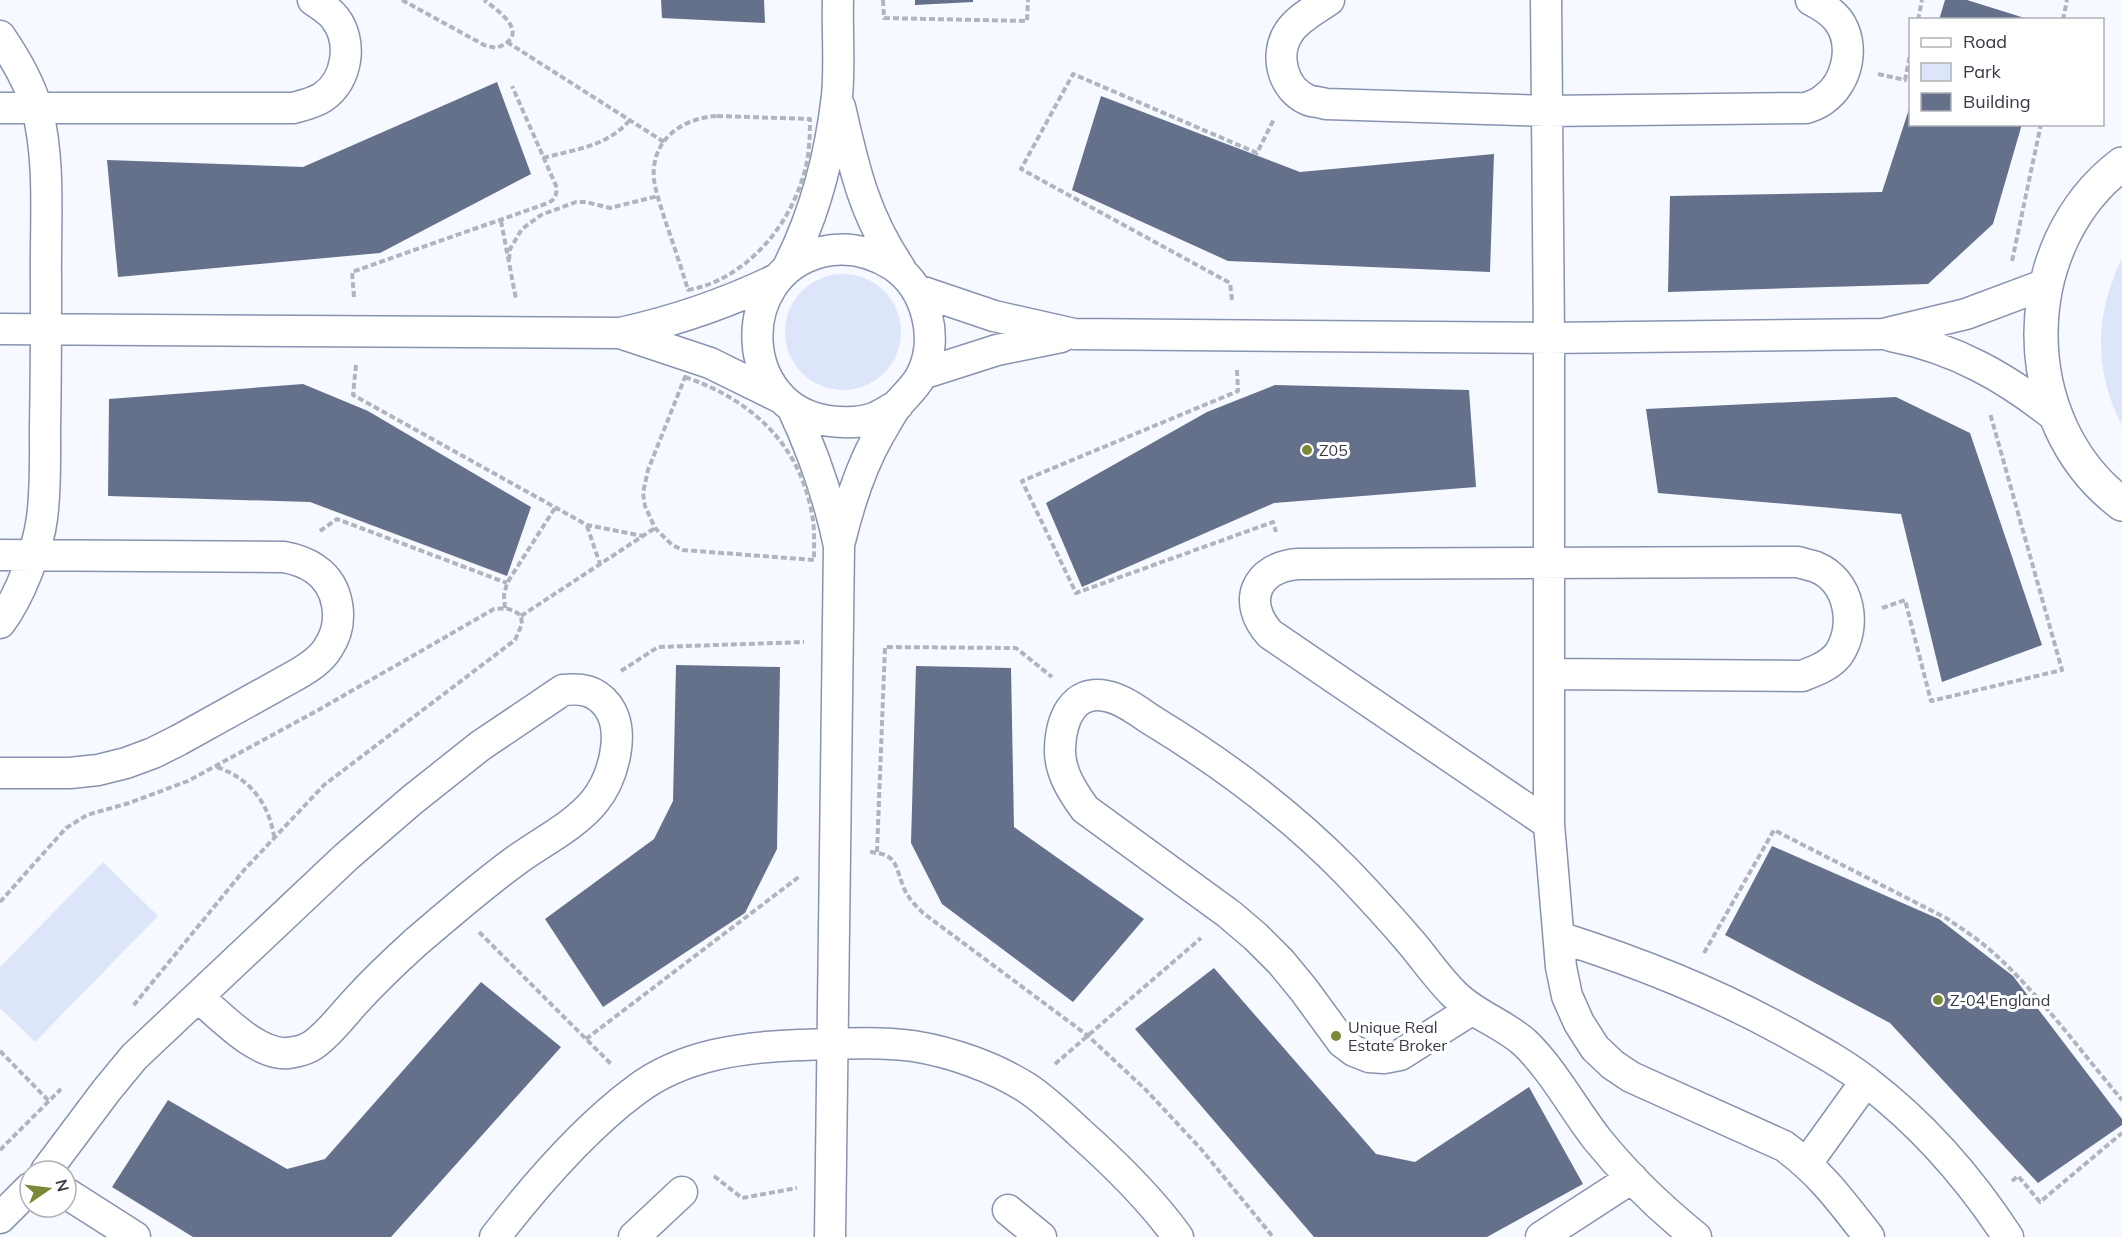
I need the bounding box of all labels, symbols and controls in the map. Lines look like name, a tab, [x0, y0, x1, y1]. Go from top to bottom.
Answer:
legend	[1909, 18, 2104, 126]
text: Road	[1963, 30, 2007, 53]
text: Park	[1963, 60, 2002, 83]
text: Building	[1963, 90, 2031, 113]
place label: Z05	[1319, 440, 1348, 460]
marker: Z05	[1300, 443, 1314, 457]
place label: Z-04 England	[1950, 990, 2050, 1010]
marker: Z-04 England	[1931, 993, 1945, 1007]
place label: Unique Real Estate Broker	[1348, 1017, 1447, 1055]
marker: Unique Real Estate Broker	[1329, 1029, 1343, 1043]
north arrow	[18, 1159, 78, 1219]
text: N	[51, 1177, 74, 1194]

